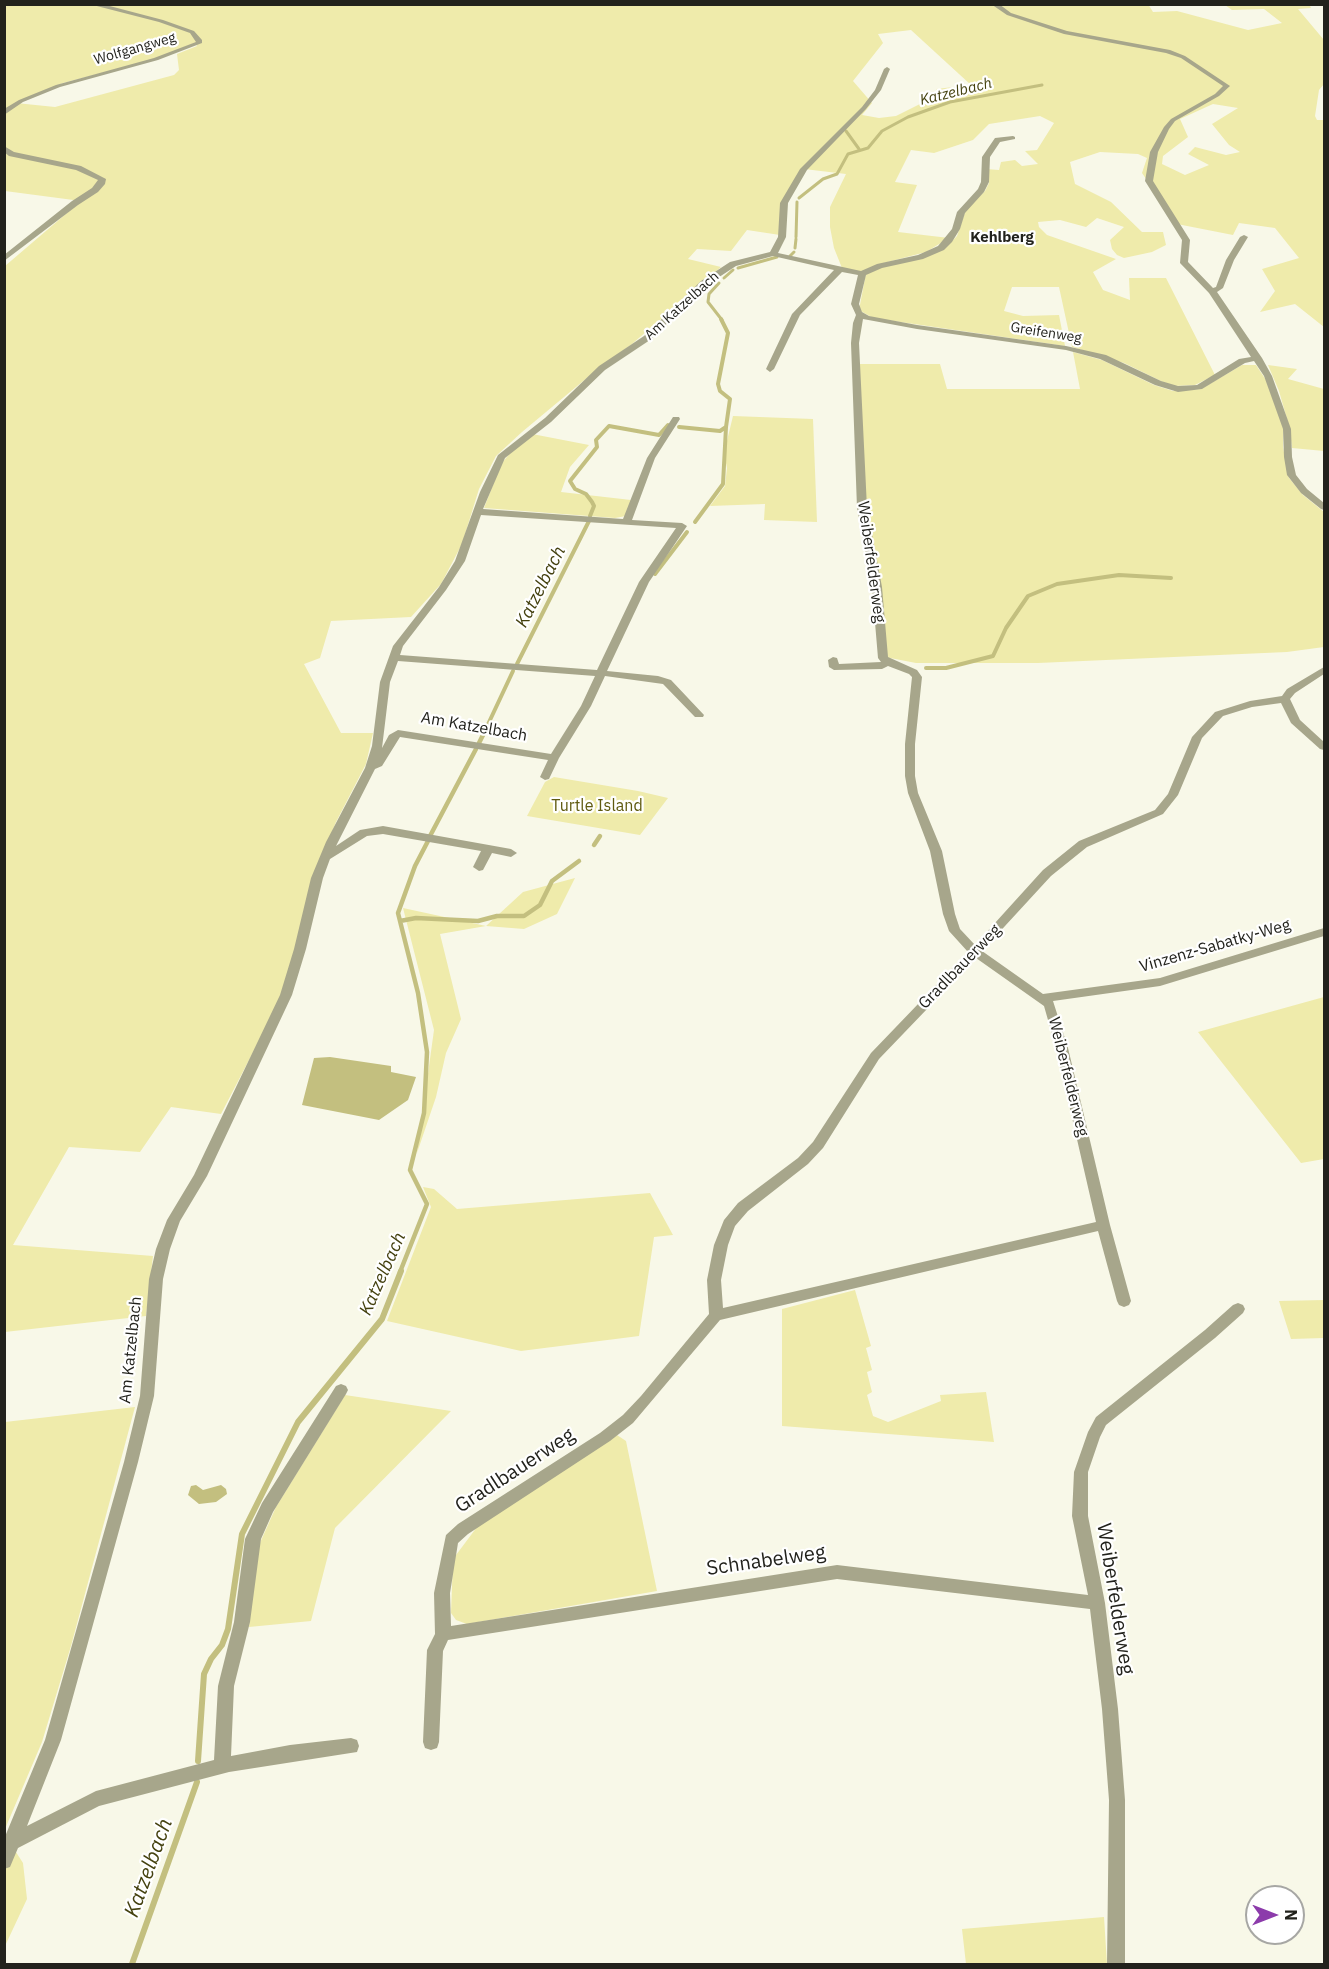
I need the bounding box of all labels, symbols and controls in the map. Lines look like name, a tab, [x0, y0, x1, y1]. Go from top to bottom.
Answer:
street label: Wolfgangweg	[92, 29, 178, 69]
water label: Katzelbach	[918, 74, 994, 110]
district label: Kehlberg	[970, 229, 1034, 247]
street label: Am Katzelbach	[641, 268, 723, 344]
street label: Greifenweg	[1009, 319, 1083, 347]
street label: Weiberfelderweg	[853, 500, 889, 624]
water label: Katzelbach	[511, 543, 571, 631]
street label: Am Katzelbach	[419, 708, 529, 746]
park label: Turtle Island	[551, 796, 643, 816]
street label: Vinzenz-Sabatky-Weg	[1137, 915, 1293, 977]
street label: Gradlbauerweg	[915, 921, 1005, 1013]
street label: Weiberfelderweg	[1044, 1015, 1092, 1139]
water label: Katzelbach	[355, 1229, 411, 1319]
street label: Am Katzelbach	[116, 1296, 146, 1404]
street label: Gradlbauerweg	[451, 1423, 579, 1519]
street label: Weiberfelderweg	[1091, 1521, 1139, 1677]
street label: Schnabelweg	[705, 1541, 827, 1581]
water label: Katzelbach	[120, 1815, 178, 1921]
north arrow	[1245, 1885, 1305, 1945]
text: N	[1281, 1909, 1301, 1921]

